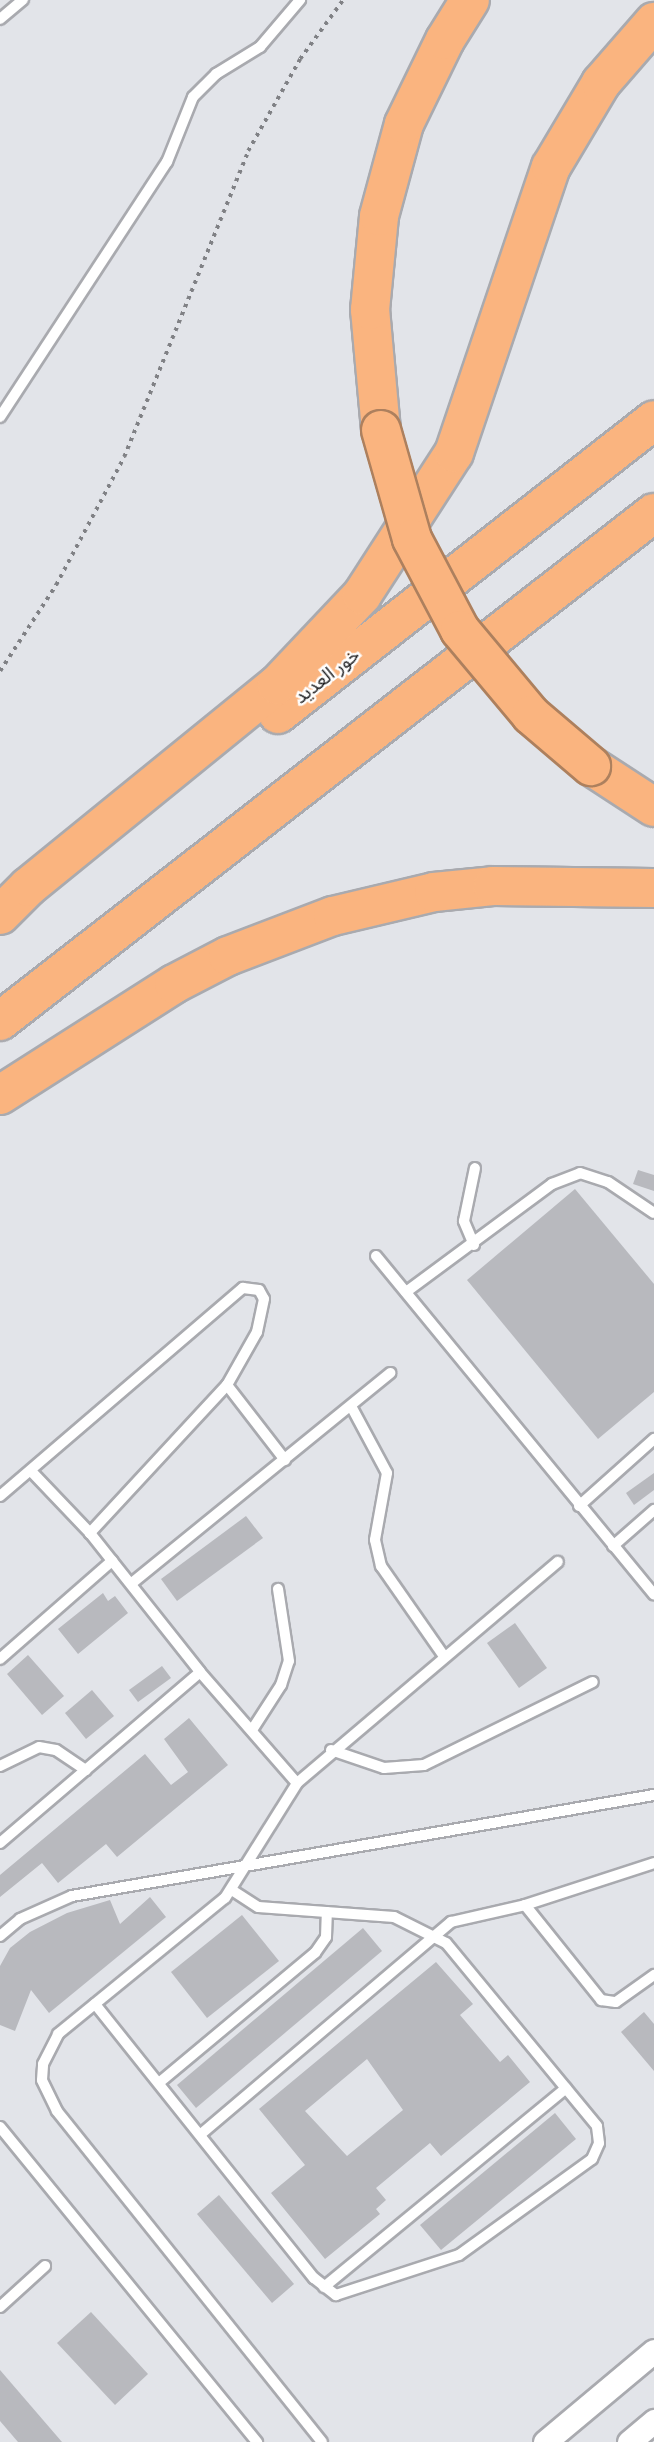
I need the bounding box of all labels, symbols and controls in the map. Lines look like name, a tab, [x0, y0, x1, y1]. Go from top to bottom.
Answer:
street label: خور العديد	[290, 643, 364, 709]

